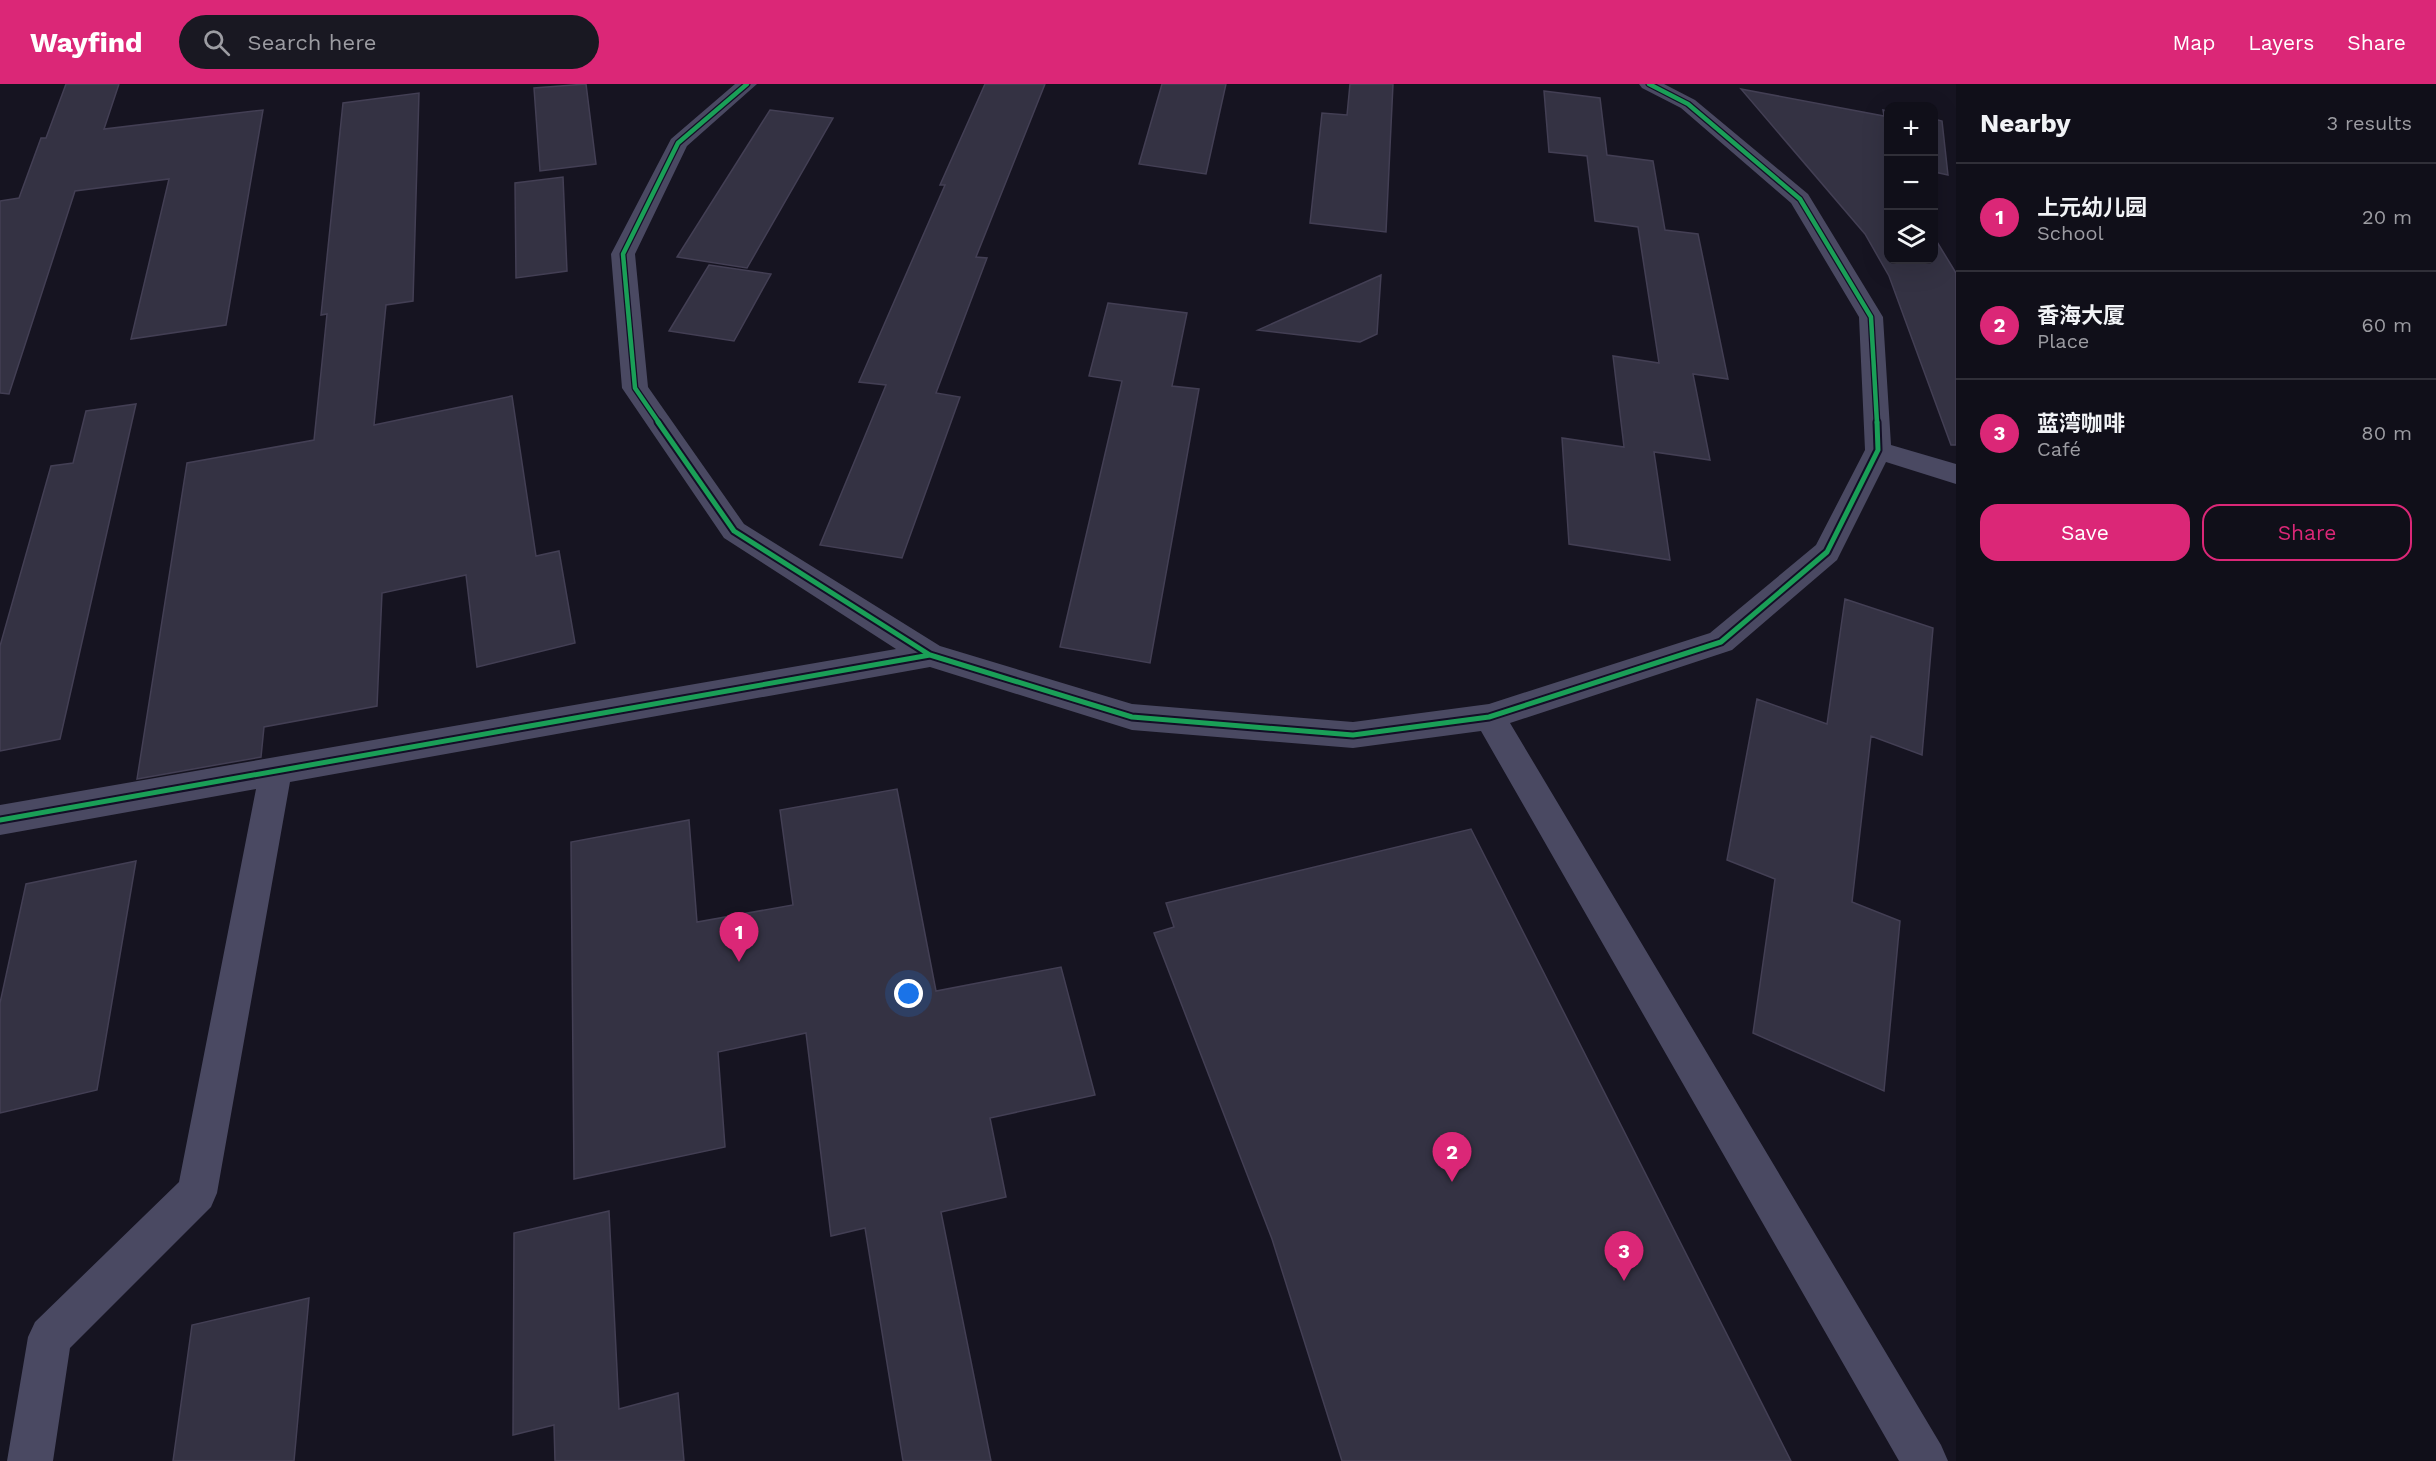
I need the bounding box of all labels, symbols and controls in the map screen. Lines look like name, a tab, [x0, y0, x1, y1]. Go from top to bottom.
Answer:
search box	[179, 15, 599, 69]
text: Wayfind	[30, 26, 143, 59]
icon: search	[200, 26, 233, 59]
text: Search here	[248, 30, 377, 55]
text: Map	[2172, 30, 2215, 55]
text: Layers	[2248, 30, 2314, 55]
text: Share	[2347, 30, 2406, 55]
map controls	[1884, 102, 1938, 264]
button: +	[1884, 102, 1938, 156]
text: Nearby	[1980, 108, 2071, 138]
text: 3 results	[2327, 111, 2412, 135]
button: −	[1884, 156, 1938, 210]
text: 上元幼儿园	[2037, 195, 2147, 220]
text: 1	[1995, 205, 2004, 229]
text: 20 m	[2362, 205, 2412, 229]
button: layers	[1884, 210, 1938, 264]
text: School	[2037, 221, 2104, 245]
text: 香海大厦	[2037, 303, 2125, 328]
text: 2	[1994, 313, 2005, 337]
text: 60 m	[2362, 313, 2412, 337]
text: Place	[2037, 329, 2089, 353]
text: 蓝湾咖啡	[2037, 411, 2125, 436]
text: 3	[1994, 421, 2005, 445]
text: 80 m	[2361, 421, 2412, 445]
text: Café	[2037, 437, 2081, 461]
button: Save	[1980, 504, 2190, 561]
button: Share	[2202, 504, 2412, 561]
pin: 1	[720, 912, 758, 962]
your location	[894, 979, 923, 1008]
pin: 2	[1432, 1132, 1472, 1182]
pin: 3	[1604, 1232, 1644, 1281]

